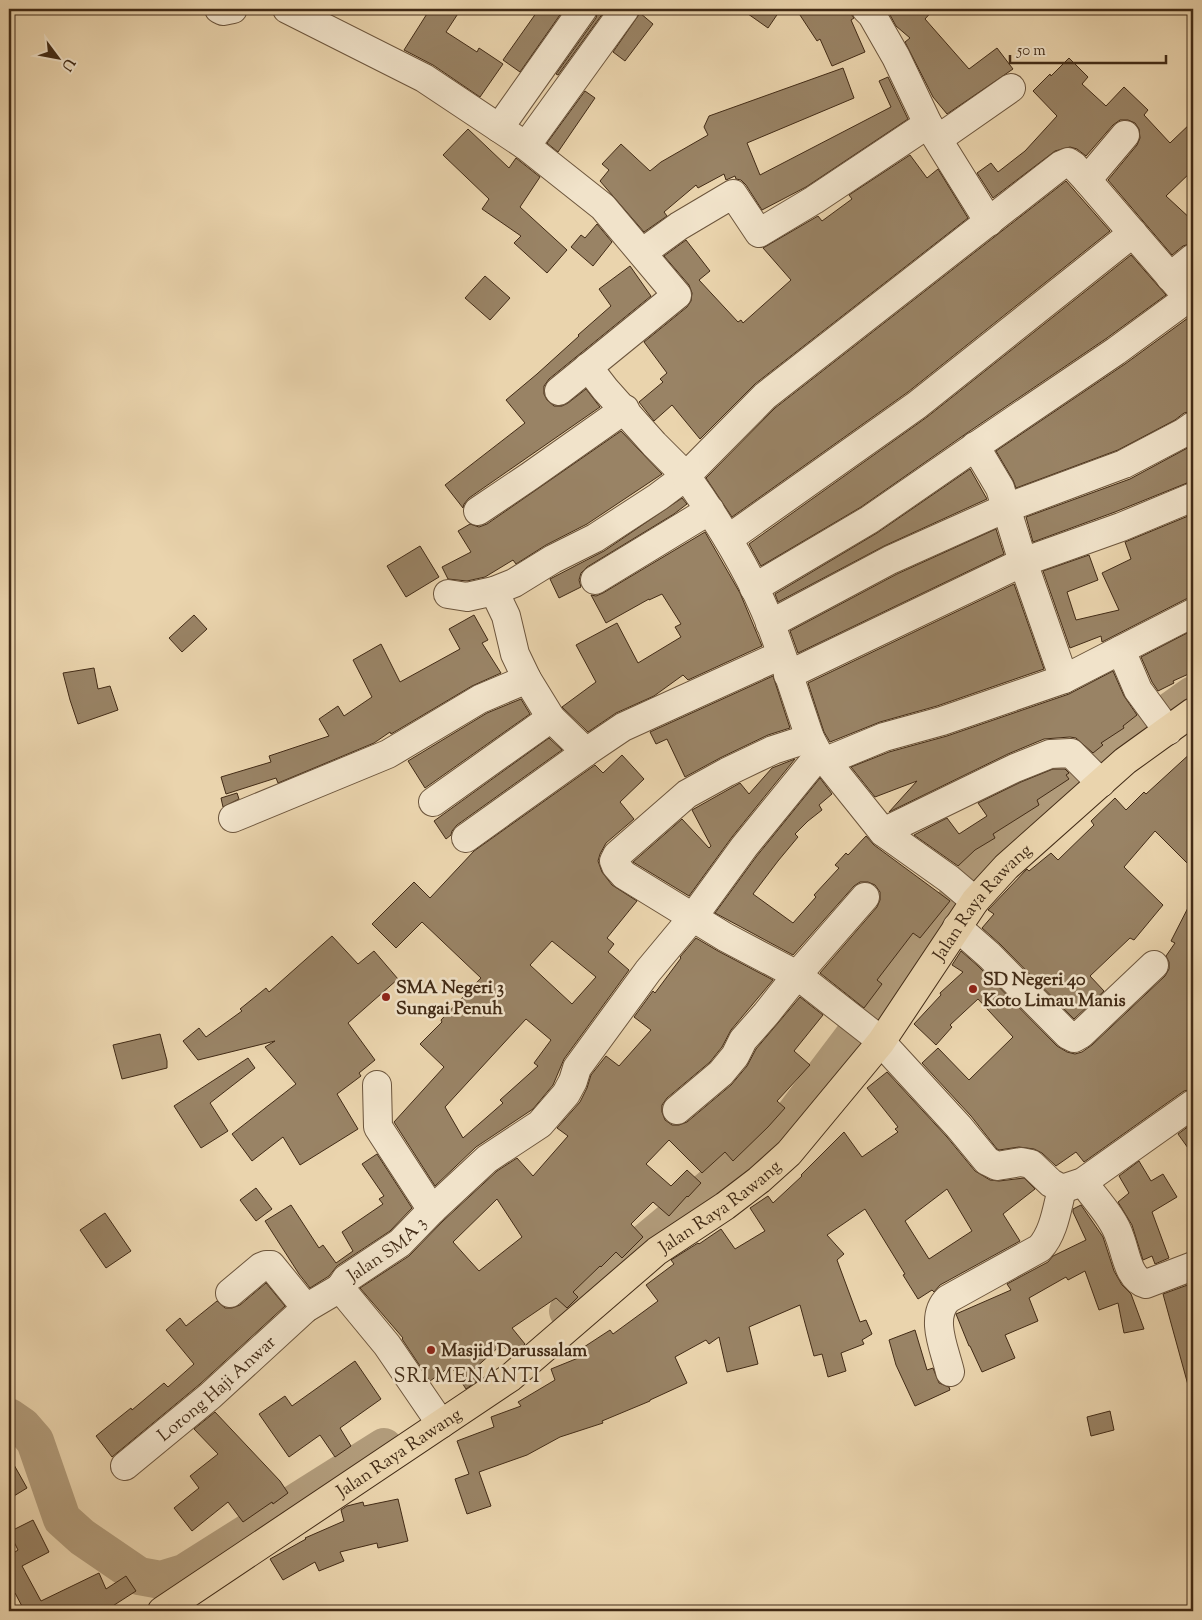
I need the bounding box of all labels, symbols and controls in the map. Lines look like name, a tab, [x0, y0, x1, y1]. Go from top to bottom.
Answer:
north arrow	[32, 32, 82, 82]
scale bar	[1010, 32, 1166, 64]
text: 50 m	[1016, 41, 1046, 62]
text: U	[56, 54, 79, 74]
street label: Jalan Raya Rawang	[927, 838, 1039, 968]
place label: SD Negeri 40 Koto Limau Manis	[983, 968, 1126, 1015]
place label: SMA Negeri 3 Sungai Penuh	[396, 976, 504, 1023]
marker: SD Negeri 40 Koto Limau Manis	[967, 983, 979, 995]
marker: SMA Negeri 3 Sungai Penuh	[380, 991, 392, 1003]
street label: Jalan Raya Rawang	[654, 1155, 788, 1262]
street label: Jalan SMA 3	[342, 1212, 434, 1290]
street label: Lorong Haji Anwar	[153, 1330, 283, 1449]
place label: Masjid Darussalam	[441, 1339, 587, 1365]
marker: Masjid Darussalam	[425, 1344, 437, 1356]
district label: SRI MENANTI	[393, 1363, 541, 1392]
street label: Jalan Raya Rawang	[331, 1403, 468, 1506]

